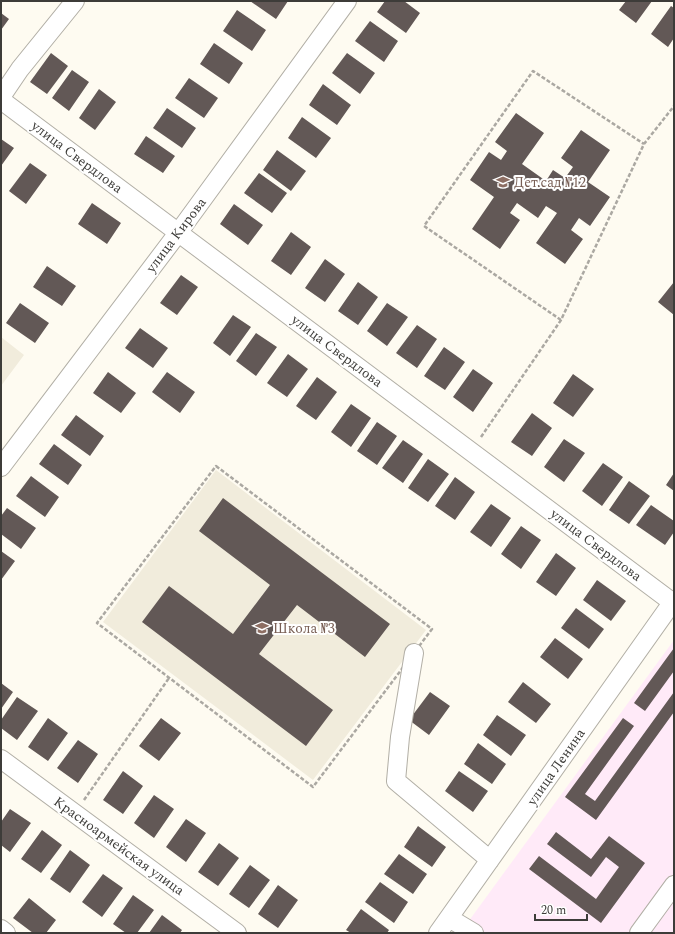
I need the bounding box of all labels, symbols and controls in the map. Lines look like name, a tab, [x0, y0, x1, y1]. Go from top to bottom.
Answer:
street label: улица Свердлова	[26, 115, 127, 199]
place label: Дет.сад №12	[514, 172, 586, 193]
school or university icon: Дет.сад №12	[495, 174, 511, 190]
street label: улица Кирова	[140, 193, 211, 278]
street label: улица Свердлова	[286, 309, 387, 393]
street label: улица Свердлова	[545, 503, 646, 587]
place label: Школа №3	[273, 618, 335, 639]
school or university icon: Школа №3	[254, 620, 270, 636]
street label: улица Ленина	[521, 724, 590, 811]
street label: Красноармейская улица	[49, 791, 189, 901]
scale bar	[535, 896, 587, 922]
text: 20 m	[541, 901, 566, 920]

